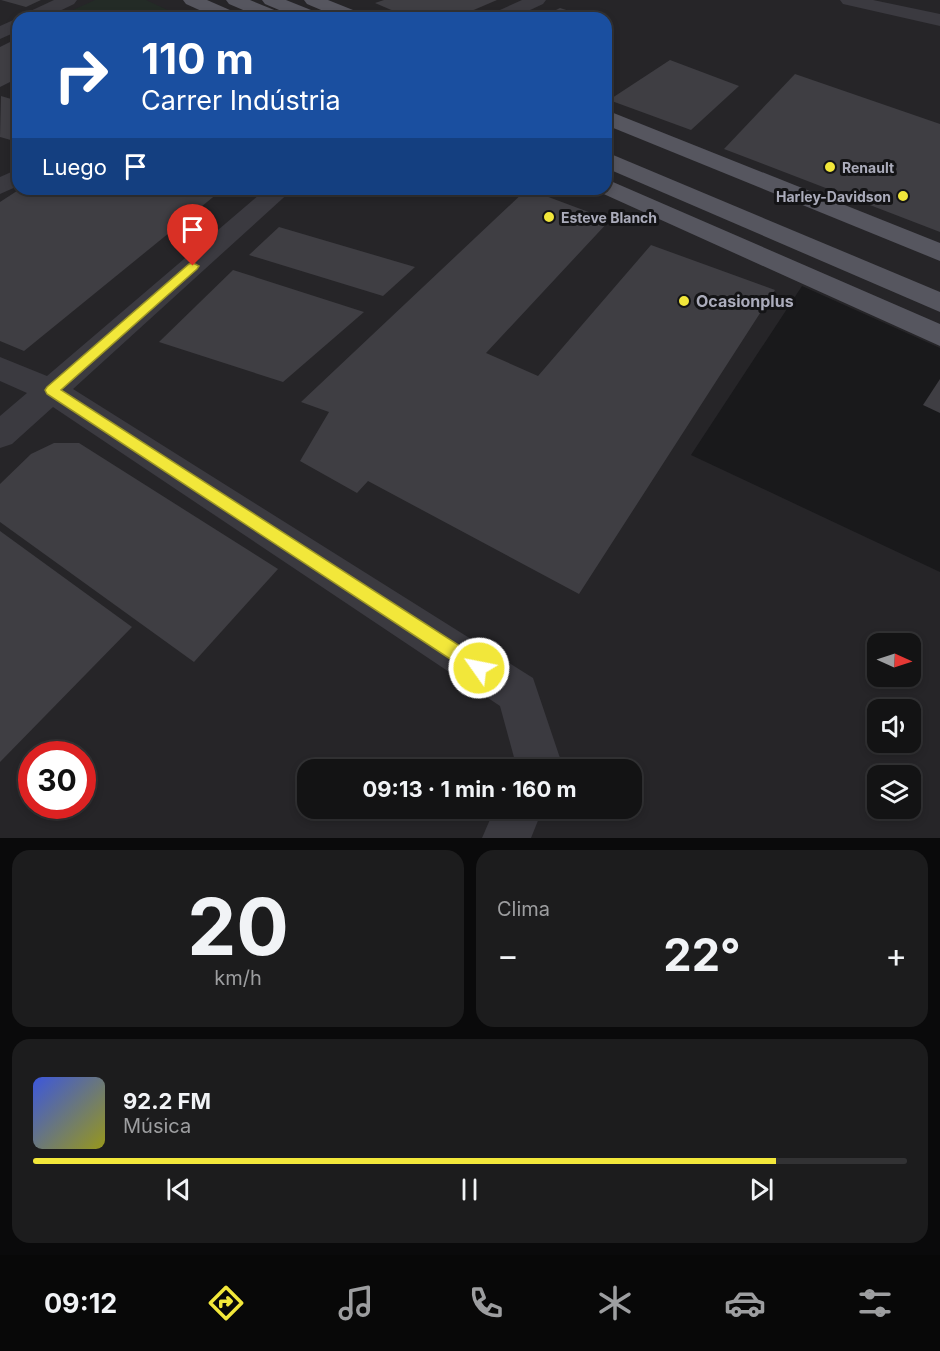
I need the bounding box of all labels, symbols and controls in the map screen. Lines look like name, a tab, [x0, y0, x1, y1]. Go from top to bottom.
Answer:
text: 110 m	[141, 33, 254, 84]
icon: right	[42, 36, 120, 114]
text: Carrer Indústria	[141, 84, 341, 117]
icon: arrive	[119, 150, 152, 183]
text: Luego	[42, 154, 107, 180]
place label: Renault	[842, 159, 894, 176]
marker: Renault	[823, 160, 837, 174]
place label: Harley-Davidson	[776, 188, 891, 205]
marker: Harley-Davidson	[896, 189, 910, 203]
pin	[167, 204, 218, 266]
place label: Esteve Blanch	[561, 209, 657, 226]
marker: Esteve Blanch	[542, 210, 556, 224]
icon: arrive	[176, 213, 209, 246]
place label: Ocasionplus	[696, 291, 794, 311]
marker: Ocasionplus	[677, 294, 691, 308]
north arrow	[867, 633, 921, 687]
map controls	[867, 633, 921, 819]
position arrow	[447, 636, 511, 700]
button: sound	[867, 699, 921, 753]
speed limit sign: 30	[18, 741, 96, 819]
button: layers	[867, 765, 921, 819]
text: 09:13 · 1 min · 160 m	[362, 776, 577, 802]
text: 20	[187, 879, 289, 974]
text: Clima	[497, 897, 550, 921]
text: 22°	[663, 927, 741, 982]
text: −	[497, 935, 519, 975]
text: +	[885, 935, 907, 975]
text: km/h	[214, 966, 262, 990]
text: 92.2 FM	[123, 1088, 211, 1114]
text: Música	[123, 1114, 191, 1138]
icon: previous	[162, 1173, 195, 1206]
icon: pause	[453, 1173, 486, 1206]
icon: next	[745, 1173, 778, 1206]
icon: directions	[205, 1282, 247, 1324]
icon: music	[335, 1282, 377, 1324]
icon: phone	[465, 1282, 507, 1324]
icon: climate	[594, 1282, 636, 1324]
icon: car	[724, 1282, 766, 1324]
icon: filters	[854, 1282, 896, 1324]
text: 09:12	[44, 1287, 117, 1320]

